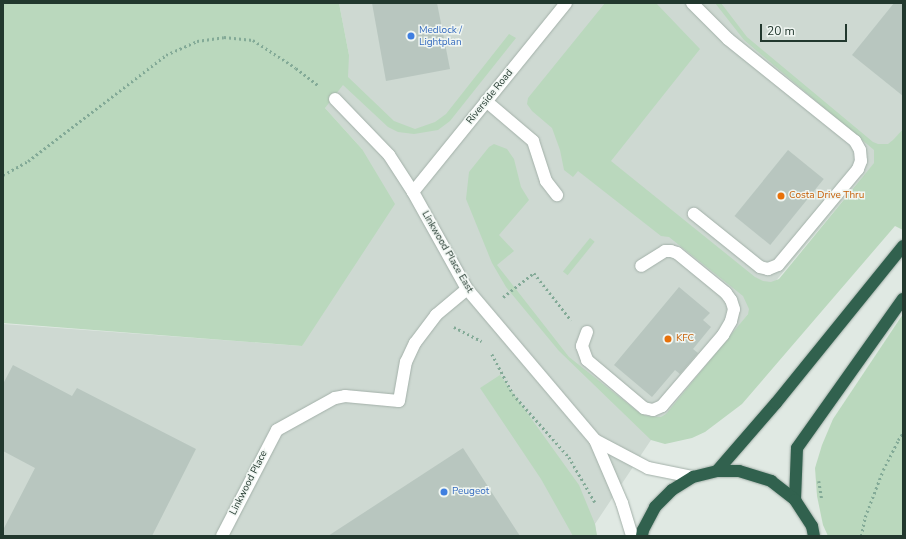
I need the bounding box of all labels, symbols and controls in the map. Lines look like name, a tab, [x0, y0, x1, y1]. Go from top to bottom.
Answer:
scale bar	[762, 16, 849, 42]
text: 20 m	[767, 23, 795, 39]
place label: Medlock / Lightplan	[419, 24, 462, 48]
marker: Medlock / Lightplan	[406, 31, 416, 41]
street label: Riverside Road	[464, 67, 516, 127]
place label: Costa Drive Thru	[789, 190, 864, 202]
marker: Costa Drive Thru	[776, 191, 786, 201]
street label: Linkwood Place East	[419, 209, 475, 295]
place label: KFC	[676, 333, 694, 345]
marker: KFC	[663, 334, 673, 344]
street label: Linkwood Place	[228, 449, 270, 517]
place label: Peugeot	[452, 486, 489, 498]
marker: Peugeot	[439, 487, 449, 497]

